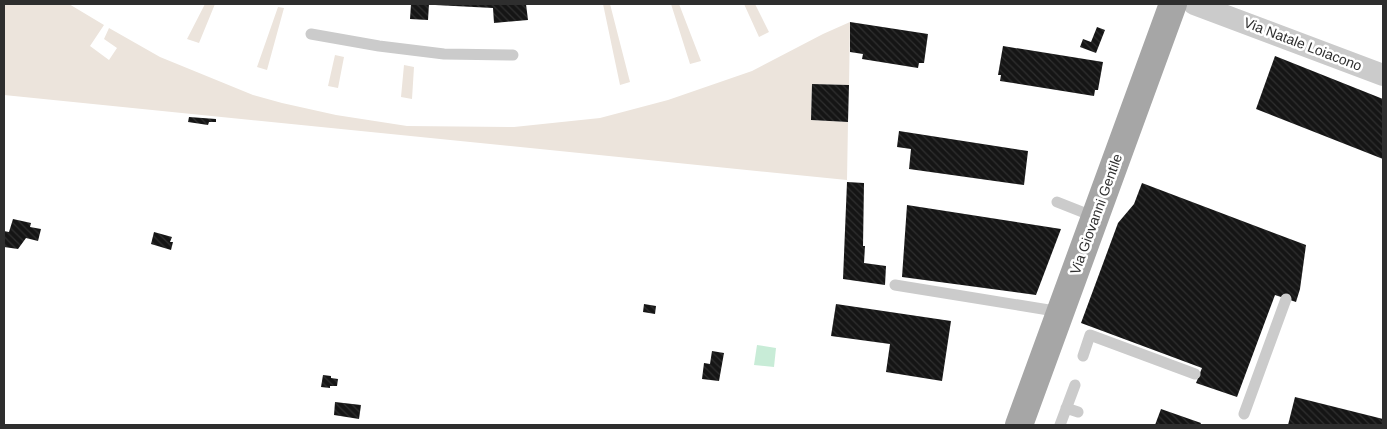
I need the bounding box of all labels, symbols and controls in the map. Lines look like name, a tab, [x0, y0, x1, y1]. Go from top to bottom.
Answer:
street label: Via Natale Loiacono	[1242, 14, 1364, 74]
street label: Via Giovanni Gentile	[1067, 151, 1125, 277]

